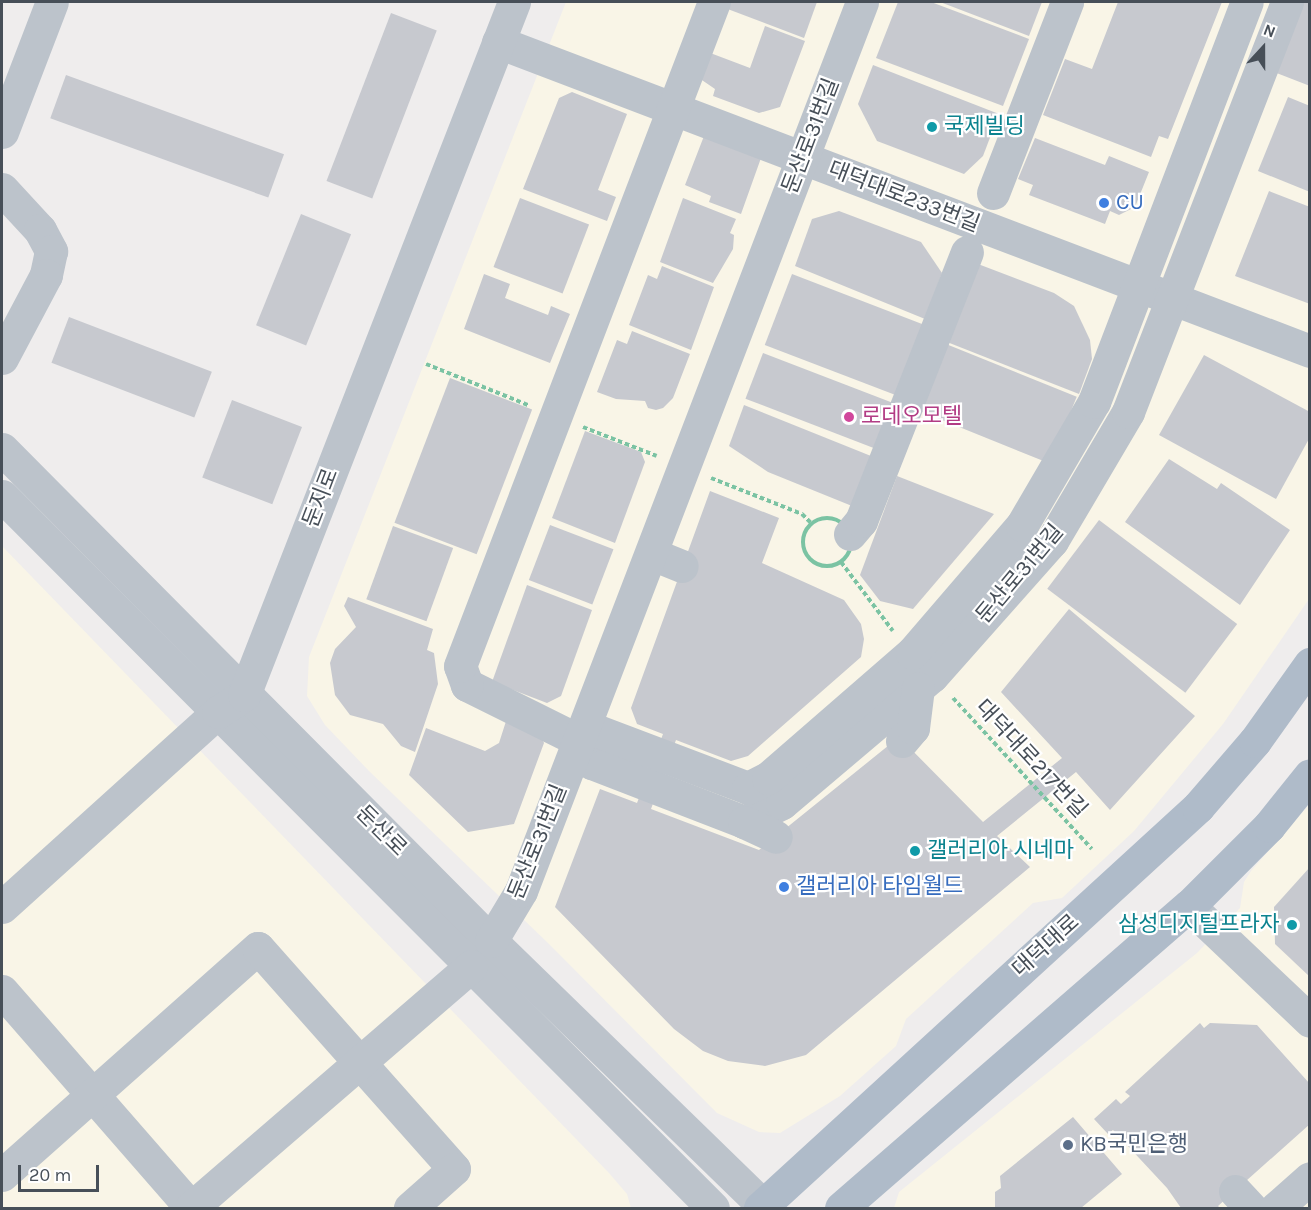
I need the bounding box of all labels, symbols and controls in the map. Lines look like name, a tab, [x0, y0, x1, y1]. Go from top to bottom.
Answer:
north arrow	[1233, 18, 1293, 78]
text: N	[1261, 20, 1278, 42]
street label: 둔산로31번길	[777, 75, 845, 197]
place label: 국제빌딩	[944, 114, 1025, 140]
marker: 국제빌딩	[925, 120, 939, 134]
street label: 대덕대로233번길	[825, 156, 983, 238]
place label: CU	[1116, 190, 1144, 216]
marker: CU	[1097, 196, 1111, 210]
place label: 로데오모텔	[861, 404, 962, 430]
marker: 로데오모텔	[842, 410, 856, 424]
street label: 둔지로	[298, 465, 344, 531]
street label: 둔산로31번길	[971, 519, 1069, 629]
street label: 대덕대로217번길	[970, 694, 1092, 824]
street label: 둔산로31번길	[503, 781, 573, 903]
street label: 둔산로	[350, 800, 412, 862]
place label: 갤러리아 시네마	[927, 838, 1074, 864]
marker: 갤러리아 시네마	[908, 844, 922, 858]
place label: 갤러리아 타임월드	[796, 874, 963, 900]
marker: 갤러리아 타임월드	[777, 880, 791, 894]
street label: 대덕대로	[1007, 909, 1085, 983]
place label: 삼성디지털프라자	[1118, 912, 1280, 938]
marker: 삼성디지털프라자	[1285, 918, 1299, 932]
place label: KB국민은행	[1080, 1132, 1188, 1158]
marker: KB국민은행	[1061, 1138, 1075, 1152]
scale bar	[21, 1153, 102, 1191]
text: 20 m	[29, 1164, 71, 1186]

